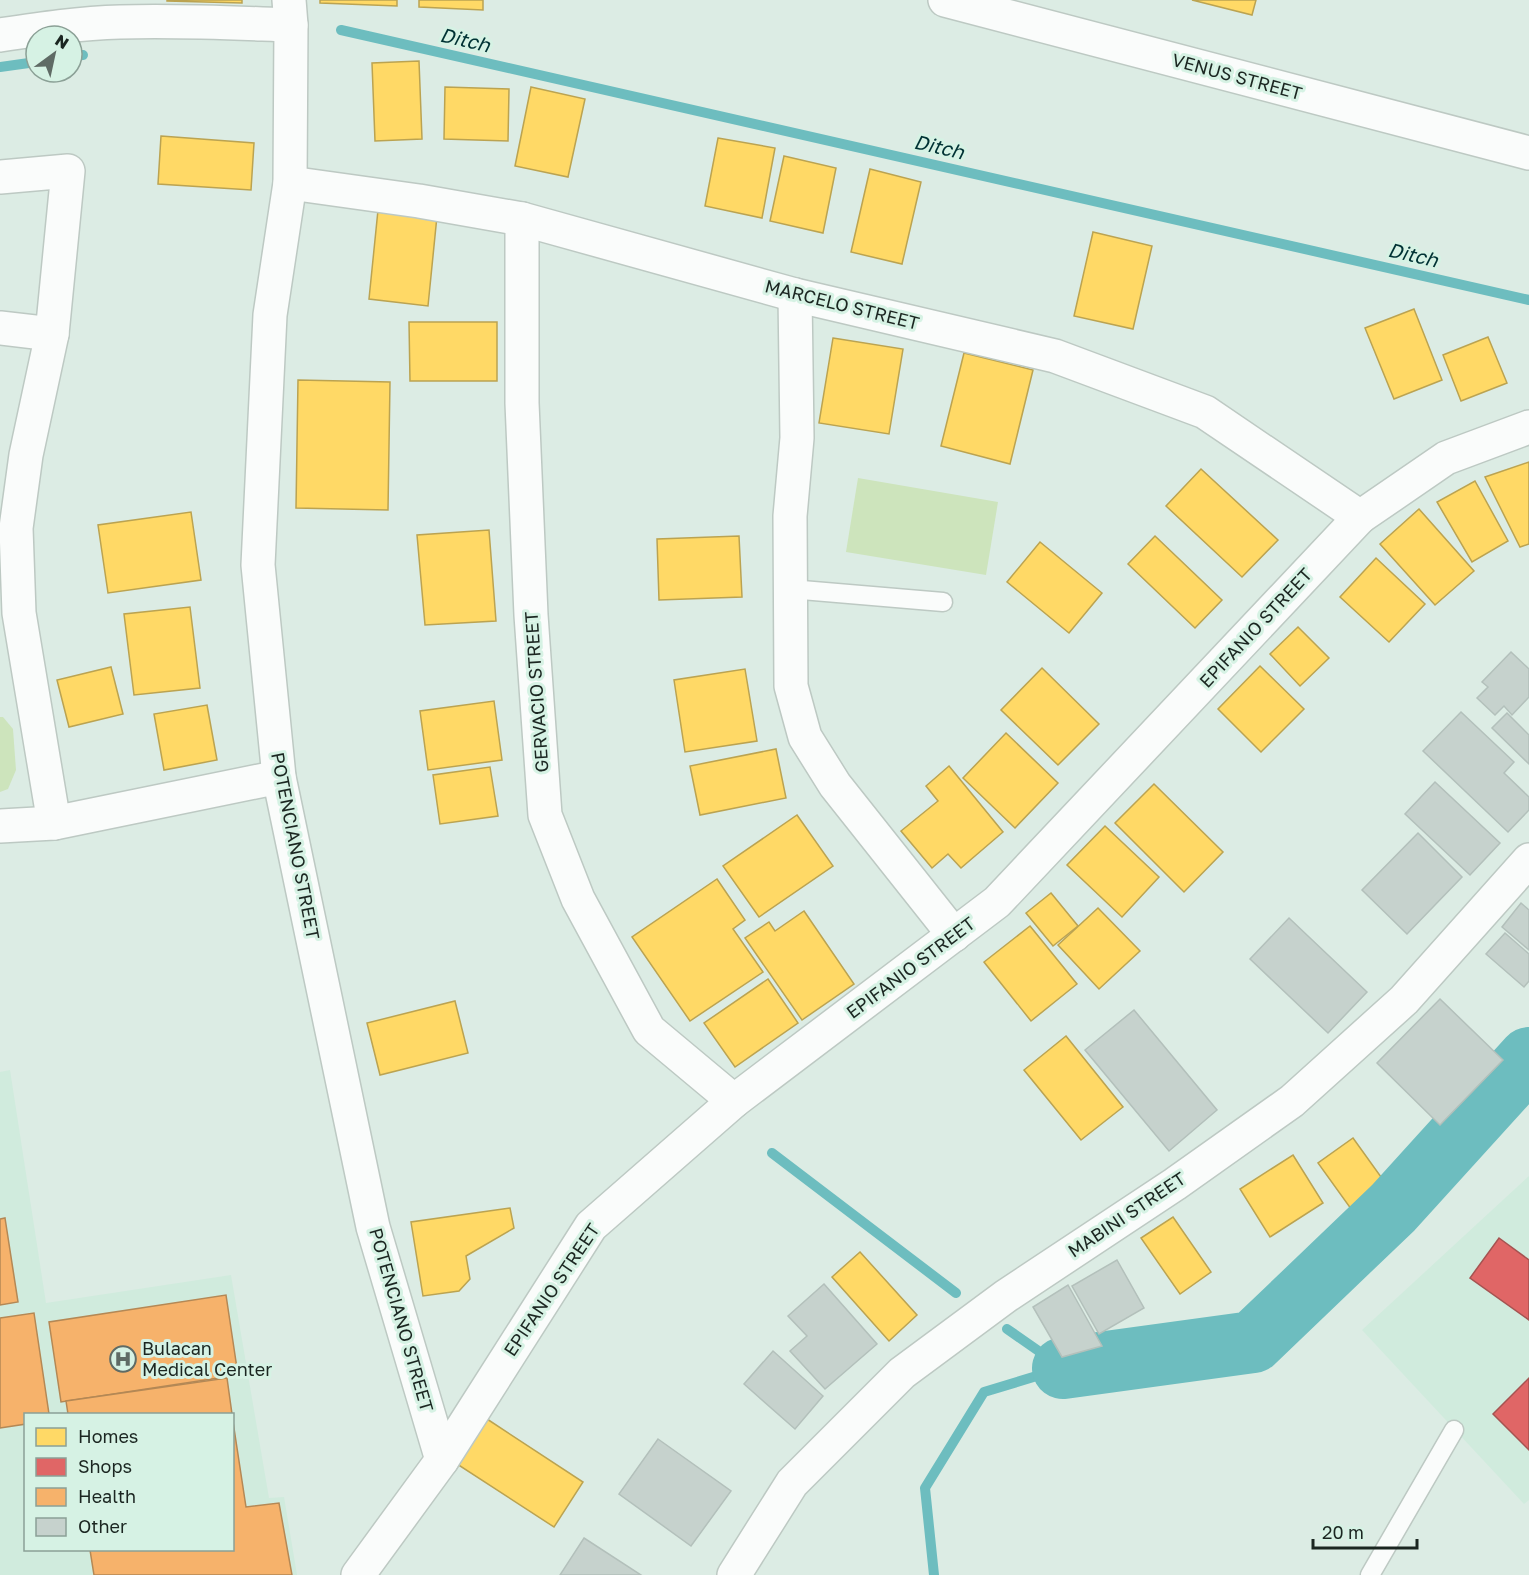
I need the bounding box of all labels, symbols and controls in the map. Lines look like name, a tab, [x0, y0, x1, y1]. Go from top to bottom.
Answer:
water label: Ditch	[438, 22, 493, 57]
north arrow	[24, 24, 84, 84]
text: N	[52, 30, 73, 53]
street label: VENUS STREET	[1170, 48, 1305, 104]
water label: Ditch	[912, 129, 967, 164]
water label: Ditch	[1386, 237, 1441, 272]
street label: MARCELO STREET	[763, 274, 922, 334]
street label: EPIFANIO STREET	[1194, 563, 1316, 692]
street label: GERVACIO STREET	[519, 611, 553, 773]
street label: POTENCIANO STREET	[267, 750, 325, 941]
street label: EPIFANIO STREET	[842, 912, 979, 1023]
street label: MABINI STREET	[1063, 1167, 1189, 1262]
street label: EPIFANIO STREET	[499, 1219, 604, 1360]
street label: POTENCIANO STREET	[365, 1225, 439, 1414]
place label: Bulacan Medical Center	[142, 1337, 272, 1380]
hospital icon: Bulacan Medical Center	[108, 1344, 138, 1374]
legend	[24, 1413, 234, 1551]
text: Homes	[78, 1425, 138, 1447]
text: Shops	[78, 1455, 132, 1477]
text: Health	[78, 1485, 136, 1507]
scale bar	[1313, 1512, 1416, 1550]
text: Other	[78, 1515, 127, 1537]
text: 20 m	[1322, 1521, 1364, 1543]

